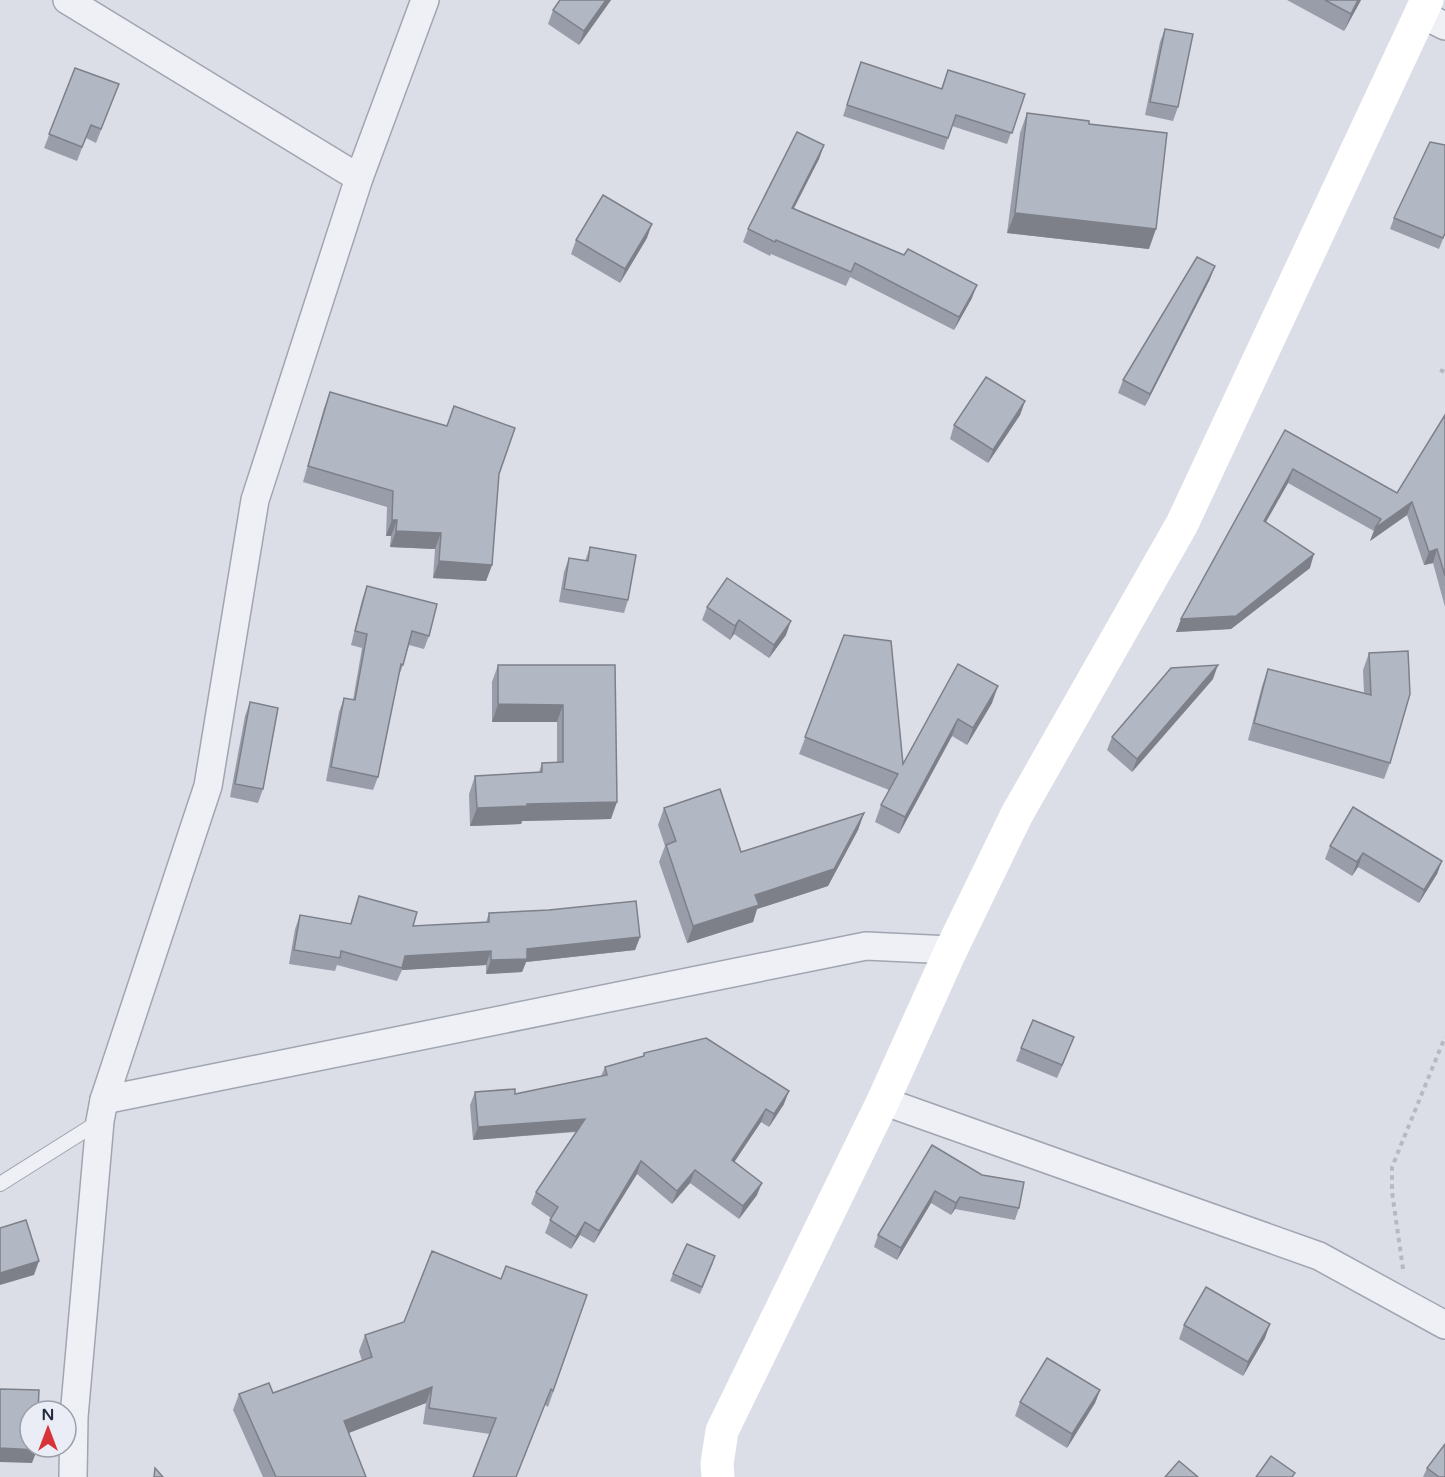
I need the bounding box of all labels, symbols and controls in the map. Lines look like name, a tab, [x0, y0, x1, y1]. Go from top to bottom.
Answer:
north arrow	[18, 1399, 78, 1459]
text: N	[42, 1405, 54, 1425]

